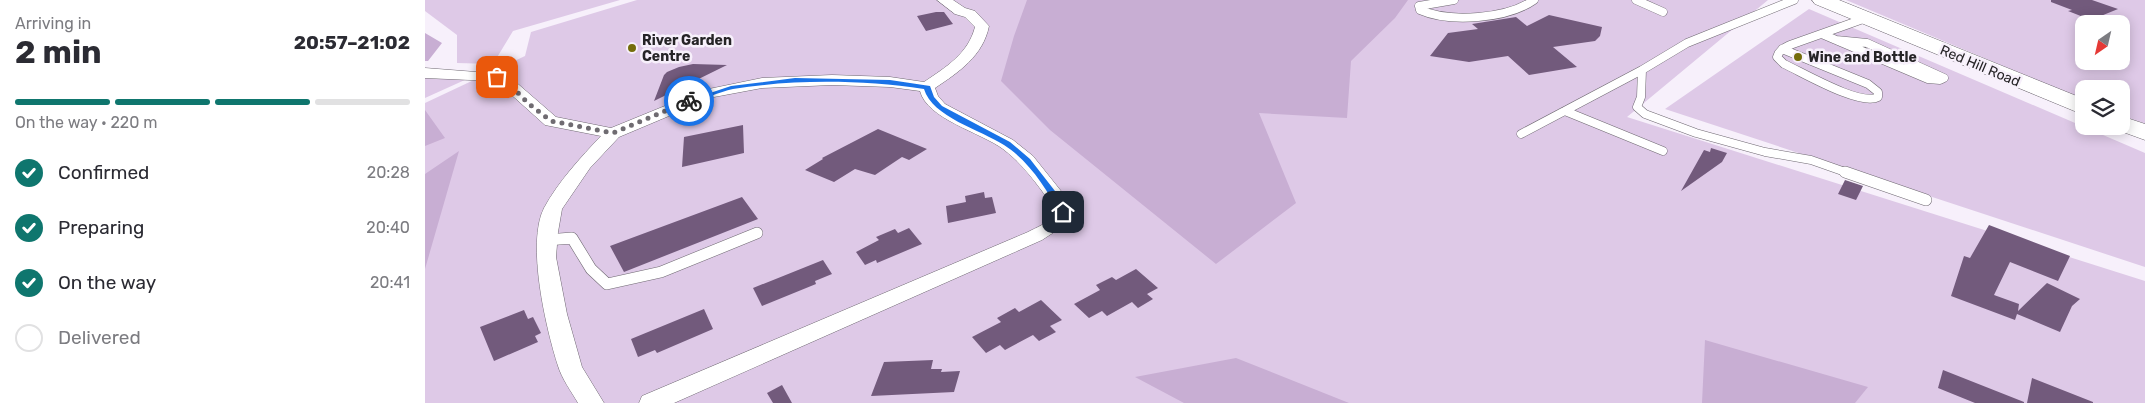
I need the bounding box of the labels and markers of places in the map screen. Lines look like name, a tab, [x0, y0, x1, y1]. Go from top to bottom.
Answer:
place label: River Garden Centre	[642, 32, 732, 65]
marker: River Garden Centre	[626, 42, 638, 54]
place label: Wine and Bottle	[1808, 49, 1917, 66]
marker: Wine and Bottle	[1792, 51, 1804, 63]
pin	[476, 56, 518, 98]
pin	[1042, 191, 1084, 233]

